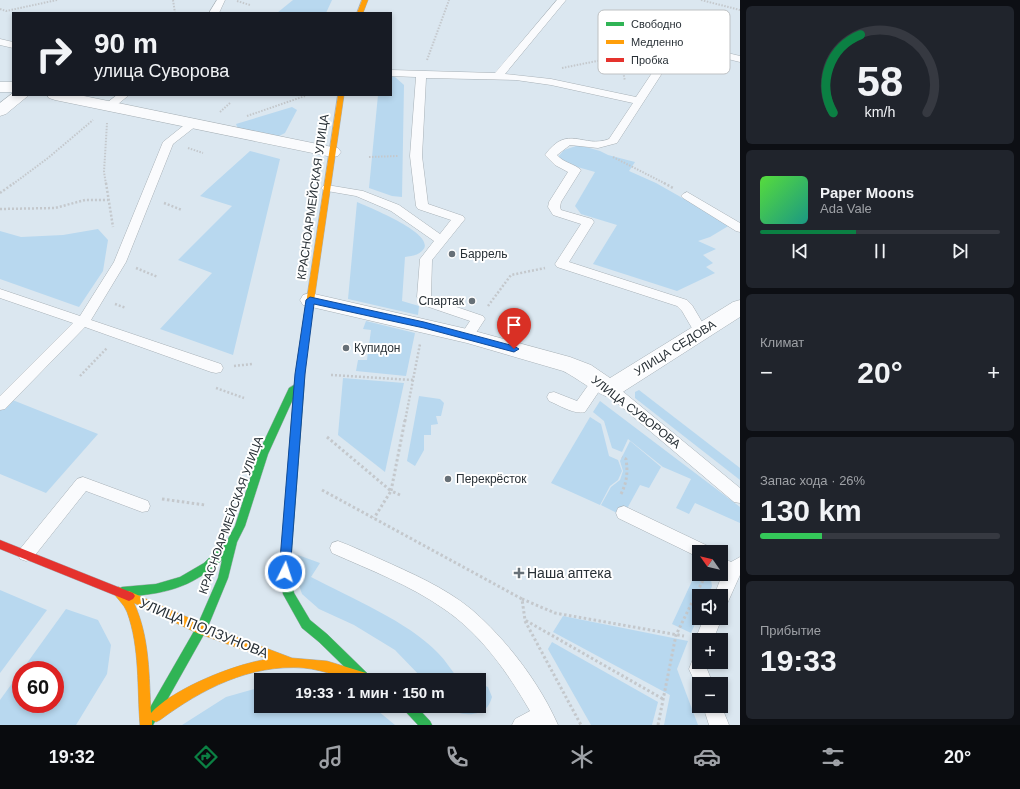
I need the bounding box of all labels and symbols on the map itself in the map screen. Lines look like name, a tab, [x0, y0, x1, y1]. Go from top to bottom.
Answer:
legend	[598, 10, 730, 74]
text: Свободно	[631, 18, 682, 30]
text: Медленно	[631, 36, 683, 48]
text: Пробка	[631, 54, 669, 66]
street label: КРАСНОАРМЕЙСКАЯ УЛИЦА	[293, 113, 332, 281]
place label: Баррель	[460, 247, 507, 261]
marker: Баррель	[447, 249, 457, 259]
place label: Спартак	[418, 294, 465, 308]
marker: Спартак	[467, 296, 477, 306]
pin	[497, 308, 531, 349]
street label: УЛИЦА СЕДОВА	[632, 317, 718, 379]
place label: Купидон	[354, 341, 401, 355]
marker: Купидон	[341, 343, 351, 353]
street label: УЛИЦА СУВОРОВА	[589, 373, 683, 451]
street label: КРАСНОАРМЕЙСКАЯ УЛИЦА	[195, 434, 266, 596]
place label: Перекрёсток	[456, 472, 527, 486]
marker: Перекрёсток	[443, 474, 453, 484]
north arrow	[692, 545, 728, 581]
position arrow	[264, 551, 306, 593]
place label: Наша аптека	[527, 565, 612, 581]
marker: Наша аптека	[514, 568, 524, 578]
street label: УЛИЦА ПОЛЗУНОВА	[137, 595, 271, 661]
speed limit sign: 60	[12, 661, 64, 713]

